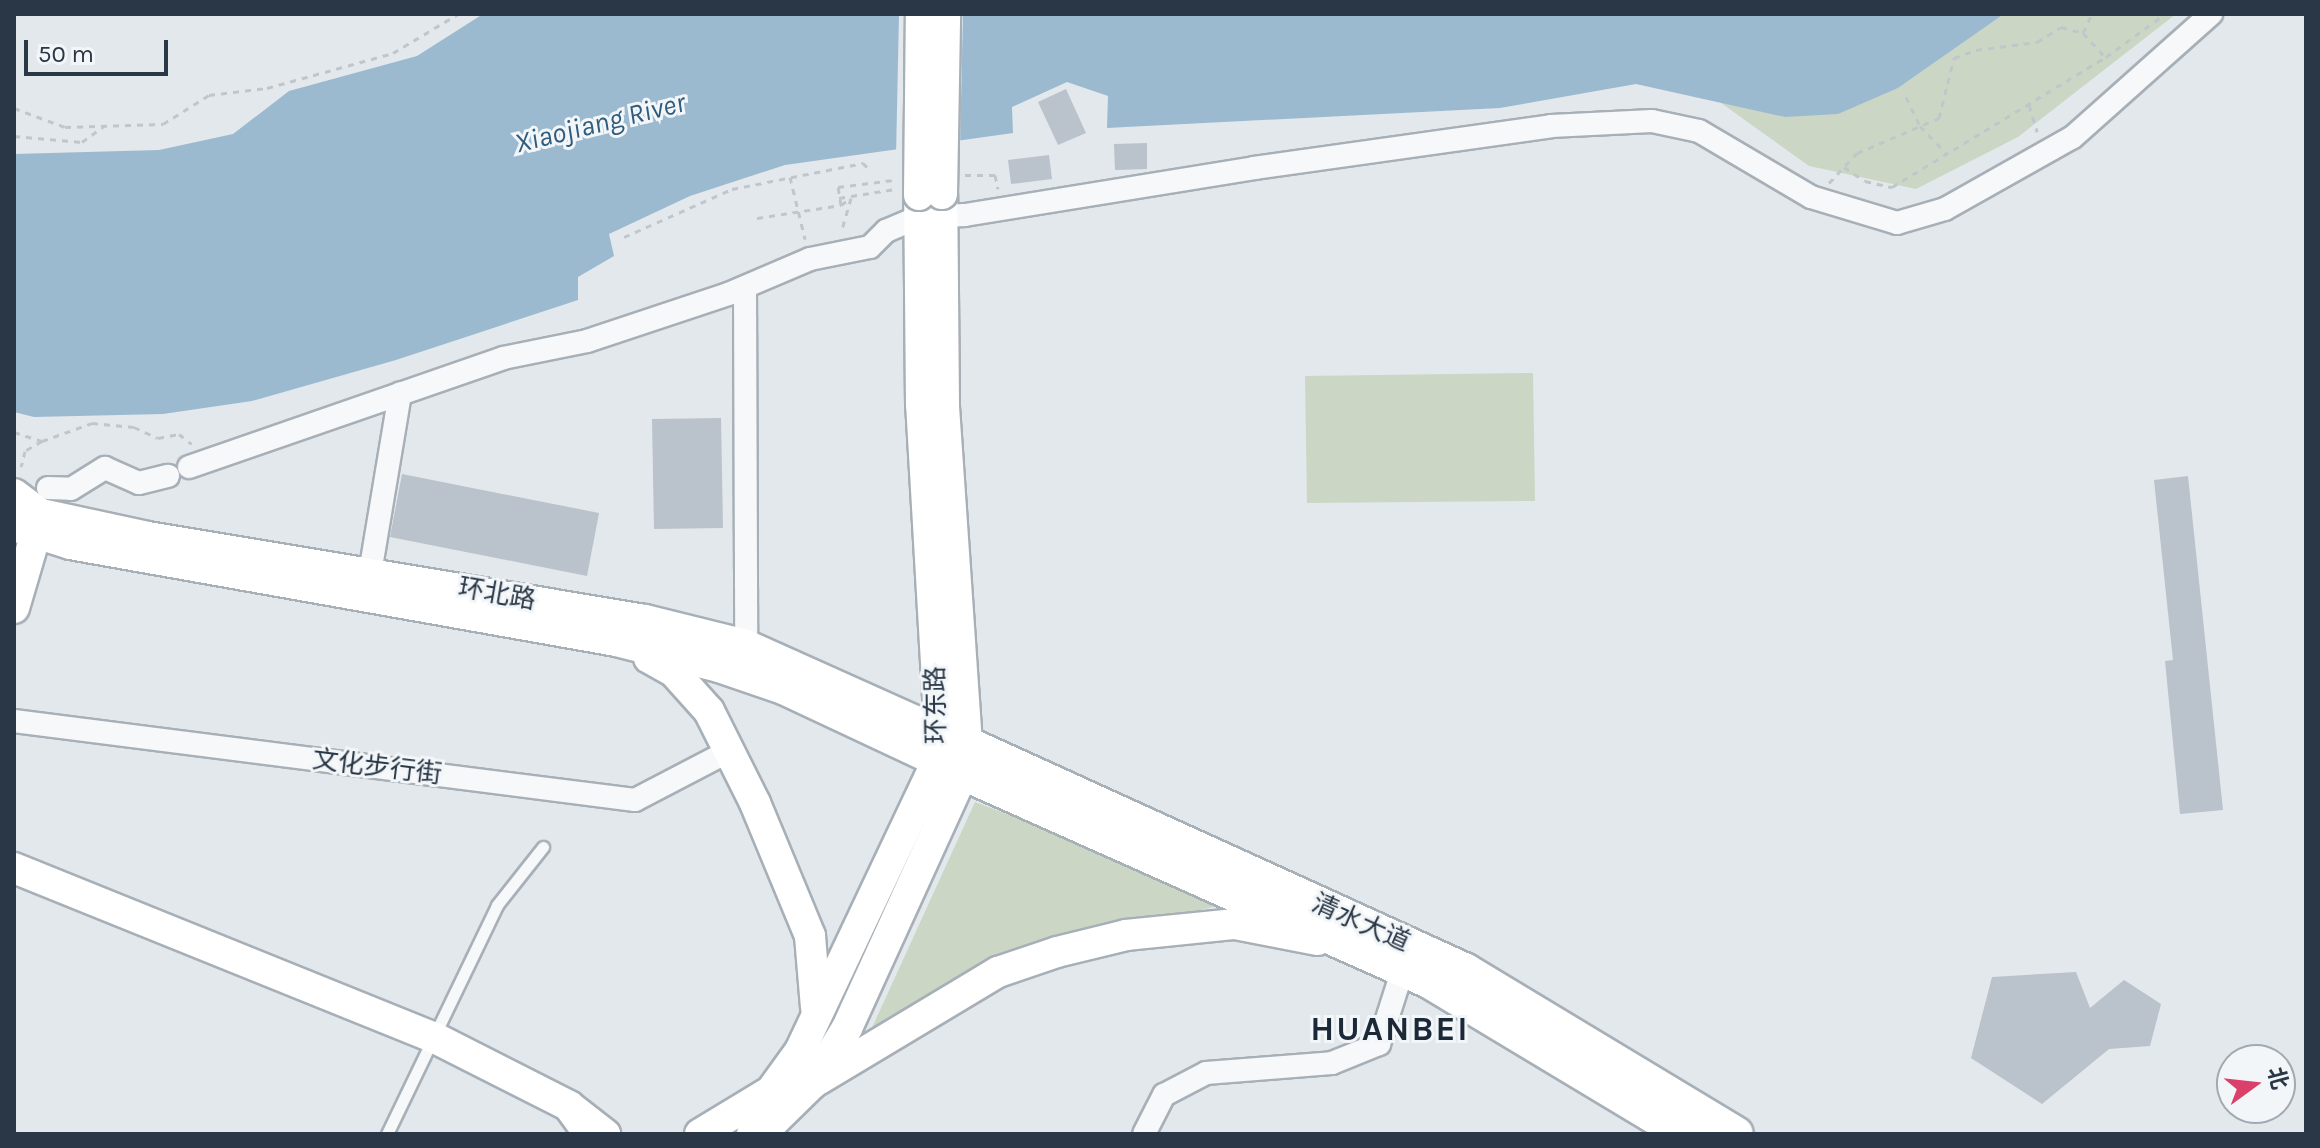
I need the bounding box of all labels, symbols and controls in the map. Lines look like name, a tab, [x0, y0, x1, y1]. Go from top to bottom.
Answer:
scale bar	[28, 24, 172, 74]
text: 50 m	[38, 40, 94, 68]
water label: Xiaojiang River	[511, 86, 689, 160]
street label: 环北路	[456, 572, 538, 616]
street label: 环东路	[920, 666, 952, 744]
street label: 文化步行街	[311, 744, 443, 790]
street label: 清水大道	[1307, 888, 1415, 958]
district label: HUANBEI	[1310, 1010, 1470, 1050]
north arrow	[2216, 1044, 2296, 1124]
text: 北	[2262, 1064, 2293, 1092]

